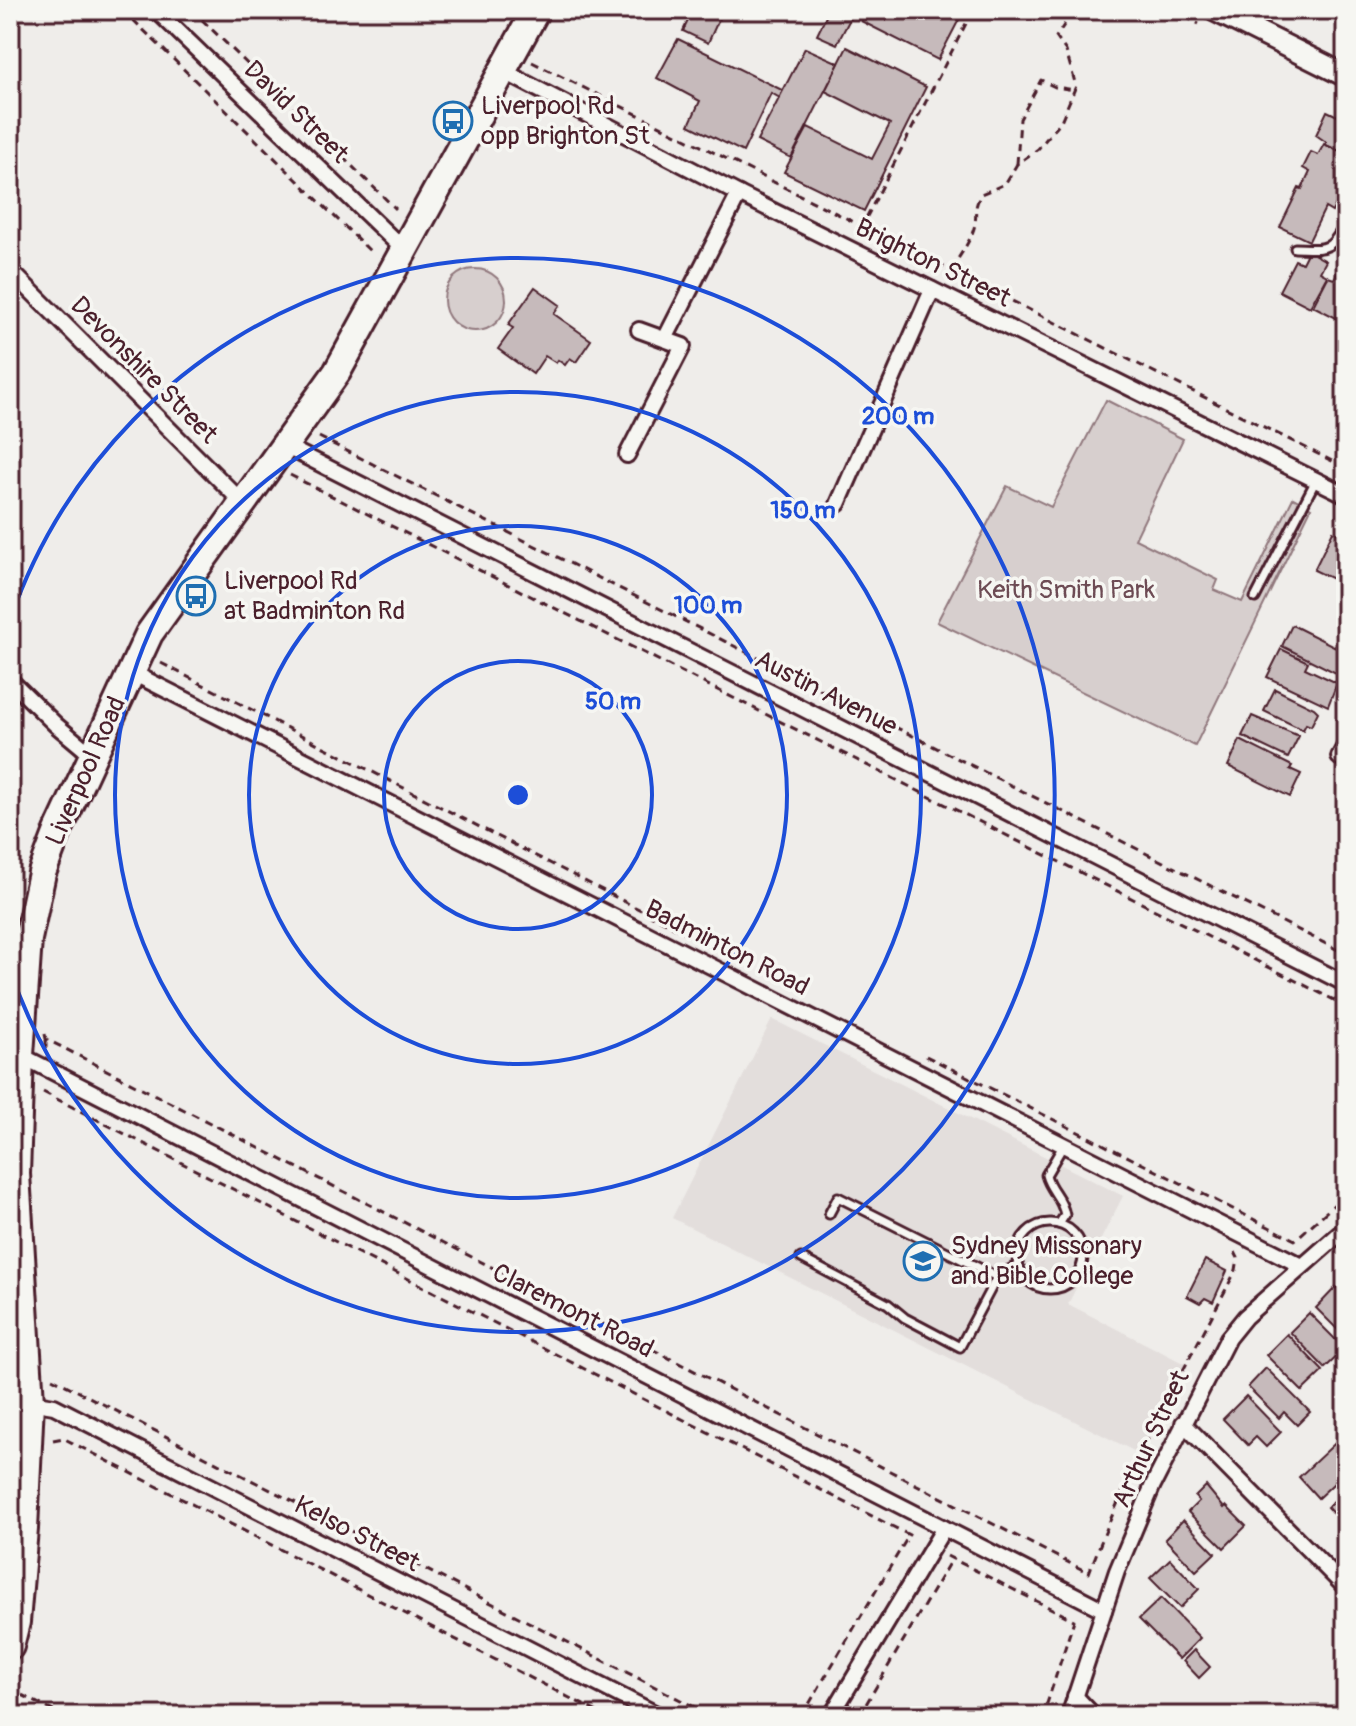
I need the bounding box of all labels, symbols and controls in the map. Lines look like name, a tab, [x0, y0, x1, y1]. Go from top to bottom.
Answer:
street label: David Street	[237, 54, 356, 170]
place label: Liverpool Rd opp Brighton St	[481, 90, 650, 152]
bus stop icon: Liverpool Rd opp Brighton St	[432, 100, 474, 142]
street label: Brighton Street	[850, 212, 1017, 315]
street label: Devonshire Street	[64, 290, 225, 451]
text: 200 m	[862, 402, 934, 431]
text: 150 m	[770, 496, 836, 525]
place label: Liverpool Rd at Badminton Rd	[224, 565, 405, 627]
park label: Keith Smith Park	[977, 574, 1155, 606]
bus stop icon: Liverpool Rd at Badminton Rd	[175, 575, 217, 617]
text: 100 m	[674, 591, 742, 620]
street label: Austin Avenue	[749, 643, 903, 743]
text: 50 m	[585, 687, 641, 716]
street label: Liverpool Road	[39, 692, 133, 850]
centre of rings	[504, 781, 532, 809]
street label: Badminton Road	[640, 893, 814, 1003]
place label: Sydney Missonary and Bible College	[951, 1230, 1142, 1292]
school or university icon: Sydney Missonary and Bible College	[902, 1240, 944, 1282]
street label: Claremont Road	[487, 1257, 659, 1365]
street label: Arthur Street	[1105, 1365, 1197, 1513]
street label: Kelso Street	[289, 1489, 425, 1579]

